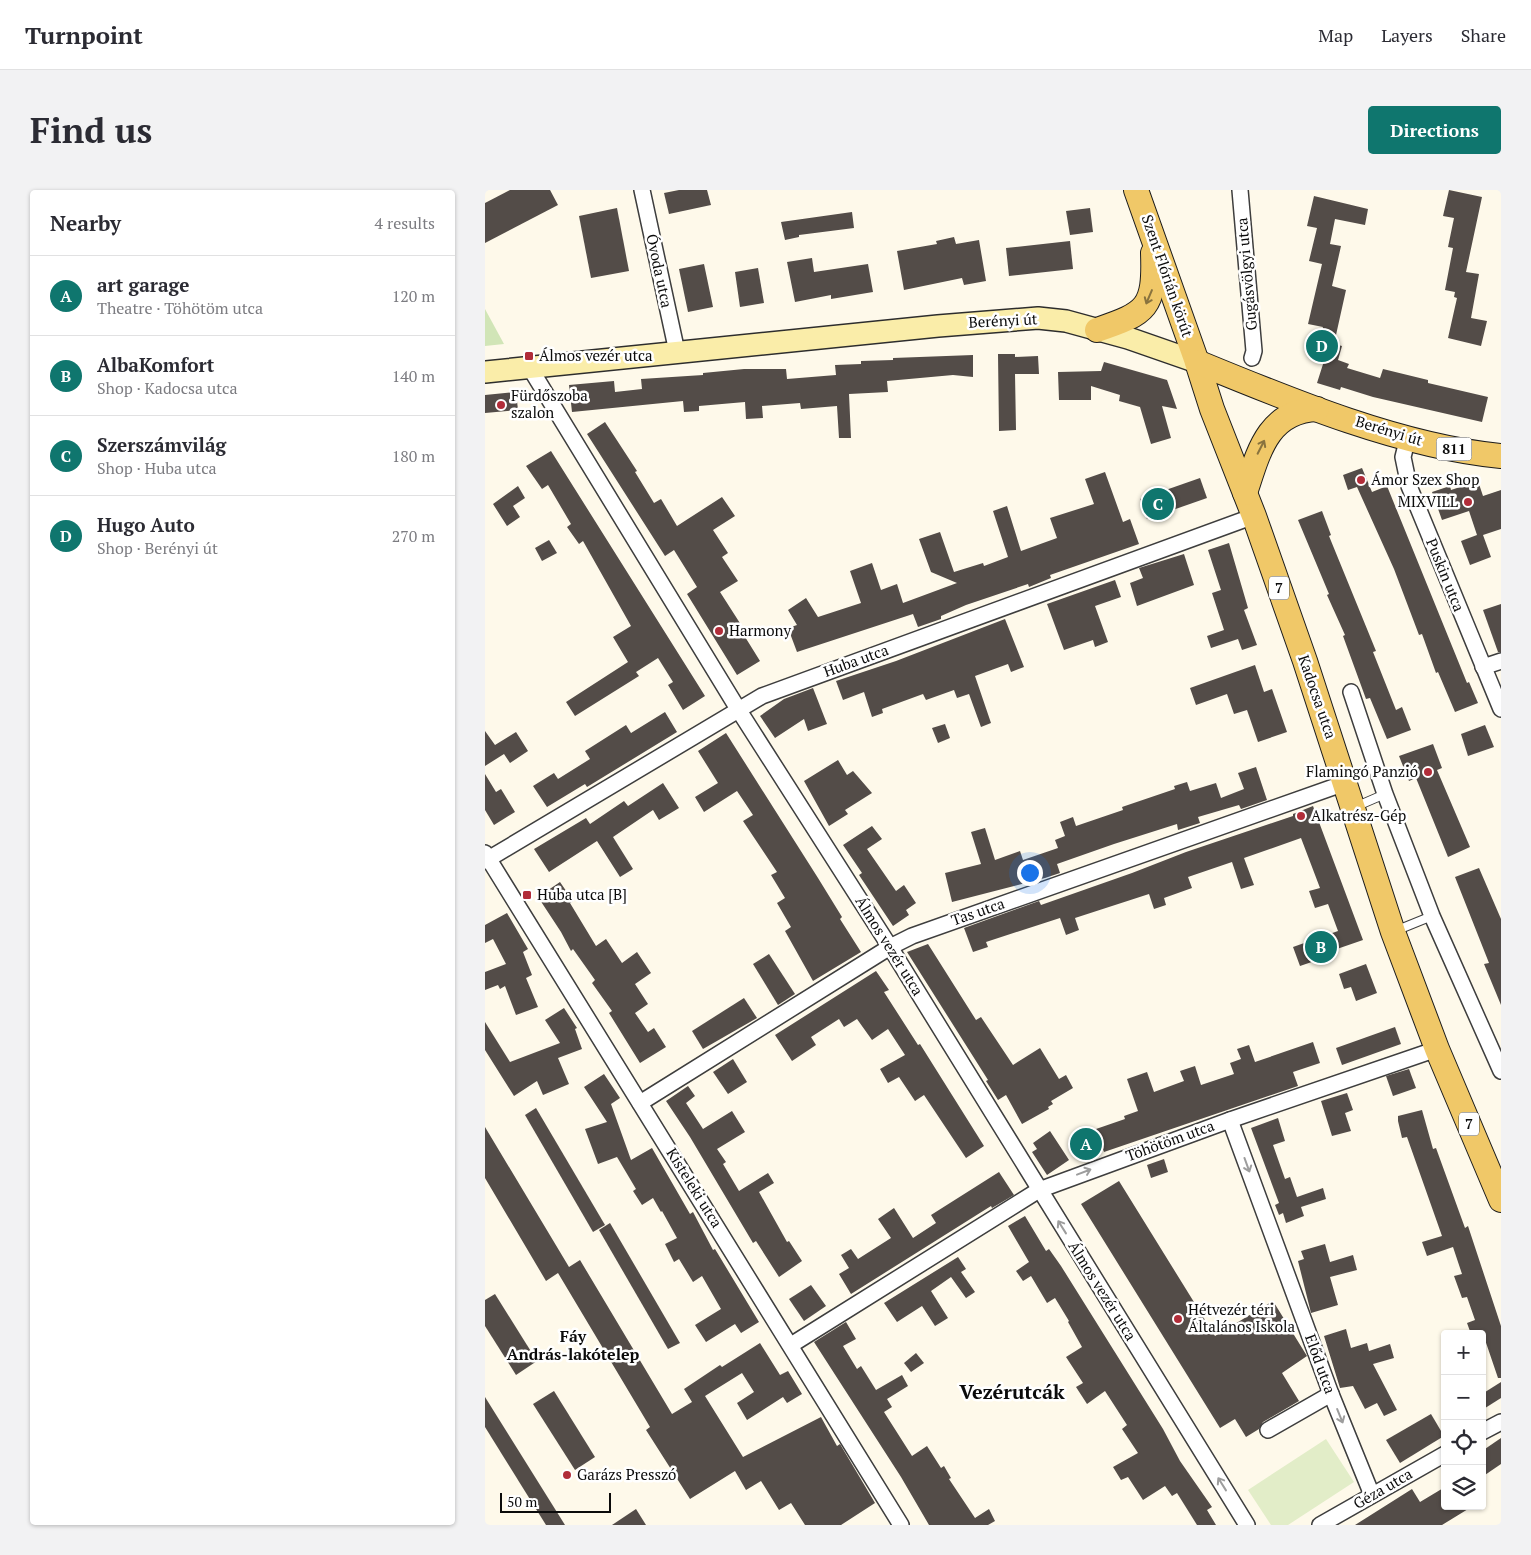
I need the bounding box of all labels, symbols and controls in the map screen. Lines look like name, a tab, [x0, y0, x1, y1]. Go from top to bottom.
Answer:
text: Turnpoint	[25, 19, 143, 51]
text: Map	[1318, 23, 1353, 47]
text: Layers	[1381, 23, 1433, 47]
text: Share	[1461, 23, 1506, 47]
button: Directions	[1368, 106, 1501, 154]
text: Find us	[30, 107, 152, 153]
text: Nearby	[50, 209, 121, 237]
text: 4 results	[375, 212, 435, 234]
street label: Szent Flórián körút	[1138, 212, 1198, 340]
street label: Gugásvölgyi utca	[1231, 216, 1261, 331]
street label: Óvoda utca	[642, 232, 678, 310]
text: art garage	[97, 272, 189, 297]
text: A	[60, 285, 72, 307]
text: 120 m	[392, 285, 435, 307]
one-way arrow	[1144, 289, 1153, 304]
text: Theatre · Töhötöm utca	[97, 297, 263, 319]
street label: Berényi út	[968, 308, 1038, 332]
pin: D	[1306, 327, 1338, 365]
place label: Álmos vezér utca	[539, 345, 653, 365]
marker: Álmos vezér utca	[523, 350, 535, 362]
text: AlbaKomfort	[97, 352, 214, 377]
text: B	[61, 365, 71, 387]
text: 140 m	[392, 365, 435, 387]
text: Shop · Kadocsa utca	[97, 377, 238, 399]
place label: Fürdőszoba szalon	[511, 385, 588, 422]
marker: Fürdőszoba szalon	[495, 399, 507, 411]
street label: Berényi út	[1353, 410, 1426, 450]
text: Szerszámvilág	[97, 432, 226, 457]
road number: 811	[1437, 438, 1471, 460]
one-way arrow	[1257, 440, 1266, 455]
text: C	[61, 445, 71, 467]
text: 180 m	[392, 445, 435, 467]
text: Shop · Huba utca	[97, 457, 217, 479]
place label: Ámor Szex Shop	[1371, 469, 1479, 489]
marker: Ámor Szex Shop	[1355, 474, 1367, 486]
pin: C	[1142, 485, 1174, 523]
place label: MIXVILL	[1398, 491, 1458, 511]
marker: MIXVILL	[1462, 496, 1474, 508]
text: Hugo Auto	[97, 512, 195, 537]
text: D	[60, 525, 72, 547]
text: 270 m	[392, 525, 435, 547]
street label: Puskin utca	[1422, 535, 1470, 615]
text: Shop · Berényi út	[97, 537, 218, 559]
road number: 7	[1269, 576, 1289, 599]
place label: Harmony	[729, 620, 791, 640]
marker: Harmony	[713, 625, 725, 637]
street label: Huba utca	[820, 639, 891, 681]
street label: Kadocsa utca	[1294, 652, 1342, 742]
place label: Flamingó Panzió	[1306, 761, 1418, 781]
marker: Flamingó Panzió	[1422, 766, 1434, 778]
place label: Alkatrész-Gép	[1311, 805, 1406, 825]
marker: Alkatrész-Gép	[1295, 810, 1307, 822]
your location	[1017, 860, 1043, 886]
place label: Huba utca [B]	[537, 884, 627, 904]
marker: Huba utca [B]	[521, 889, 533, 901]
street label: Álmos vezér utca	[851, 892, 929, 999]
street label: Tas utca	[948, 892, 1007, 930]
pin: B	[1305, 928, 1337, 966]
road number: 7	[1459, 1112, 1479, 1136]
street label: Töhötöm utca	[1123, 1115, 1217, 1165]
pin: A	[1070, 1125, 1102, 1163]
street label: Kisteleki utca	[662, 1144, 728, 1232]
one-way arrow	[1243, 1157, 1252, 1173]
one-way arrow	[1076, 1167, 1091, 1176]
one-way arrow	[1057, 1220, 1067, 1234]
street label: Álmos vezér utca	[1064, 1237, 1142, 1344]
place label: Hétvezér téri Általános Iskola	[1188, 1299, 1295, 1336]
marker: Hétvezér téri Általános Iskola	[1172, 1313, 1184, 1325]
district label: Fáy András-lakótelep	[507, 1325, 640, 1365]
map controls	[1441, 1330, 1486, 1510]
button: +	[1441, 1330, 1486, 1375]
street label: Előd utca	[1301, 1331, 1341, 1397]
button: −	[1441, 1375, 1486, 1420]
district label: Vezérutcák	[959, 1378, 1065, 1405]
one-way arrow	[1335, 1408, 1345, 1423]
button: locate	[1441, 1420, 1486, 1465]
street label: Géza utca	[1349, 1463, 1416, 1513]
place label: Garázs Presszó	[577, 1464, 676, 1484]
button: layers	[1441, 1465, 1486, 1510]
marker: Garázs Presszó	[561, 1469, 573, 1481]
one-way arrow	[1216, 1477, 1226, 1491]
scale bar	[500, 1490, 611, 1513]
text: 50 m	[507, 1492, 537, 1511]

